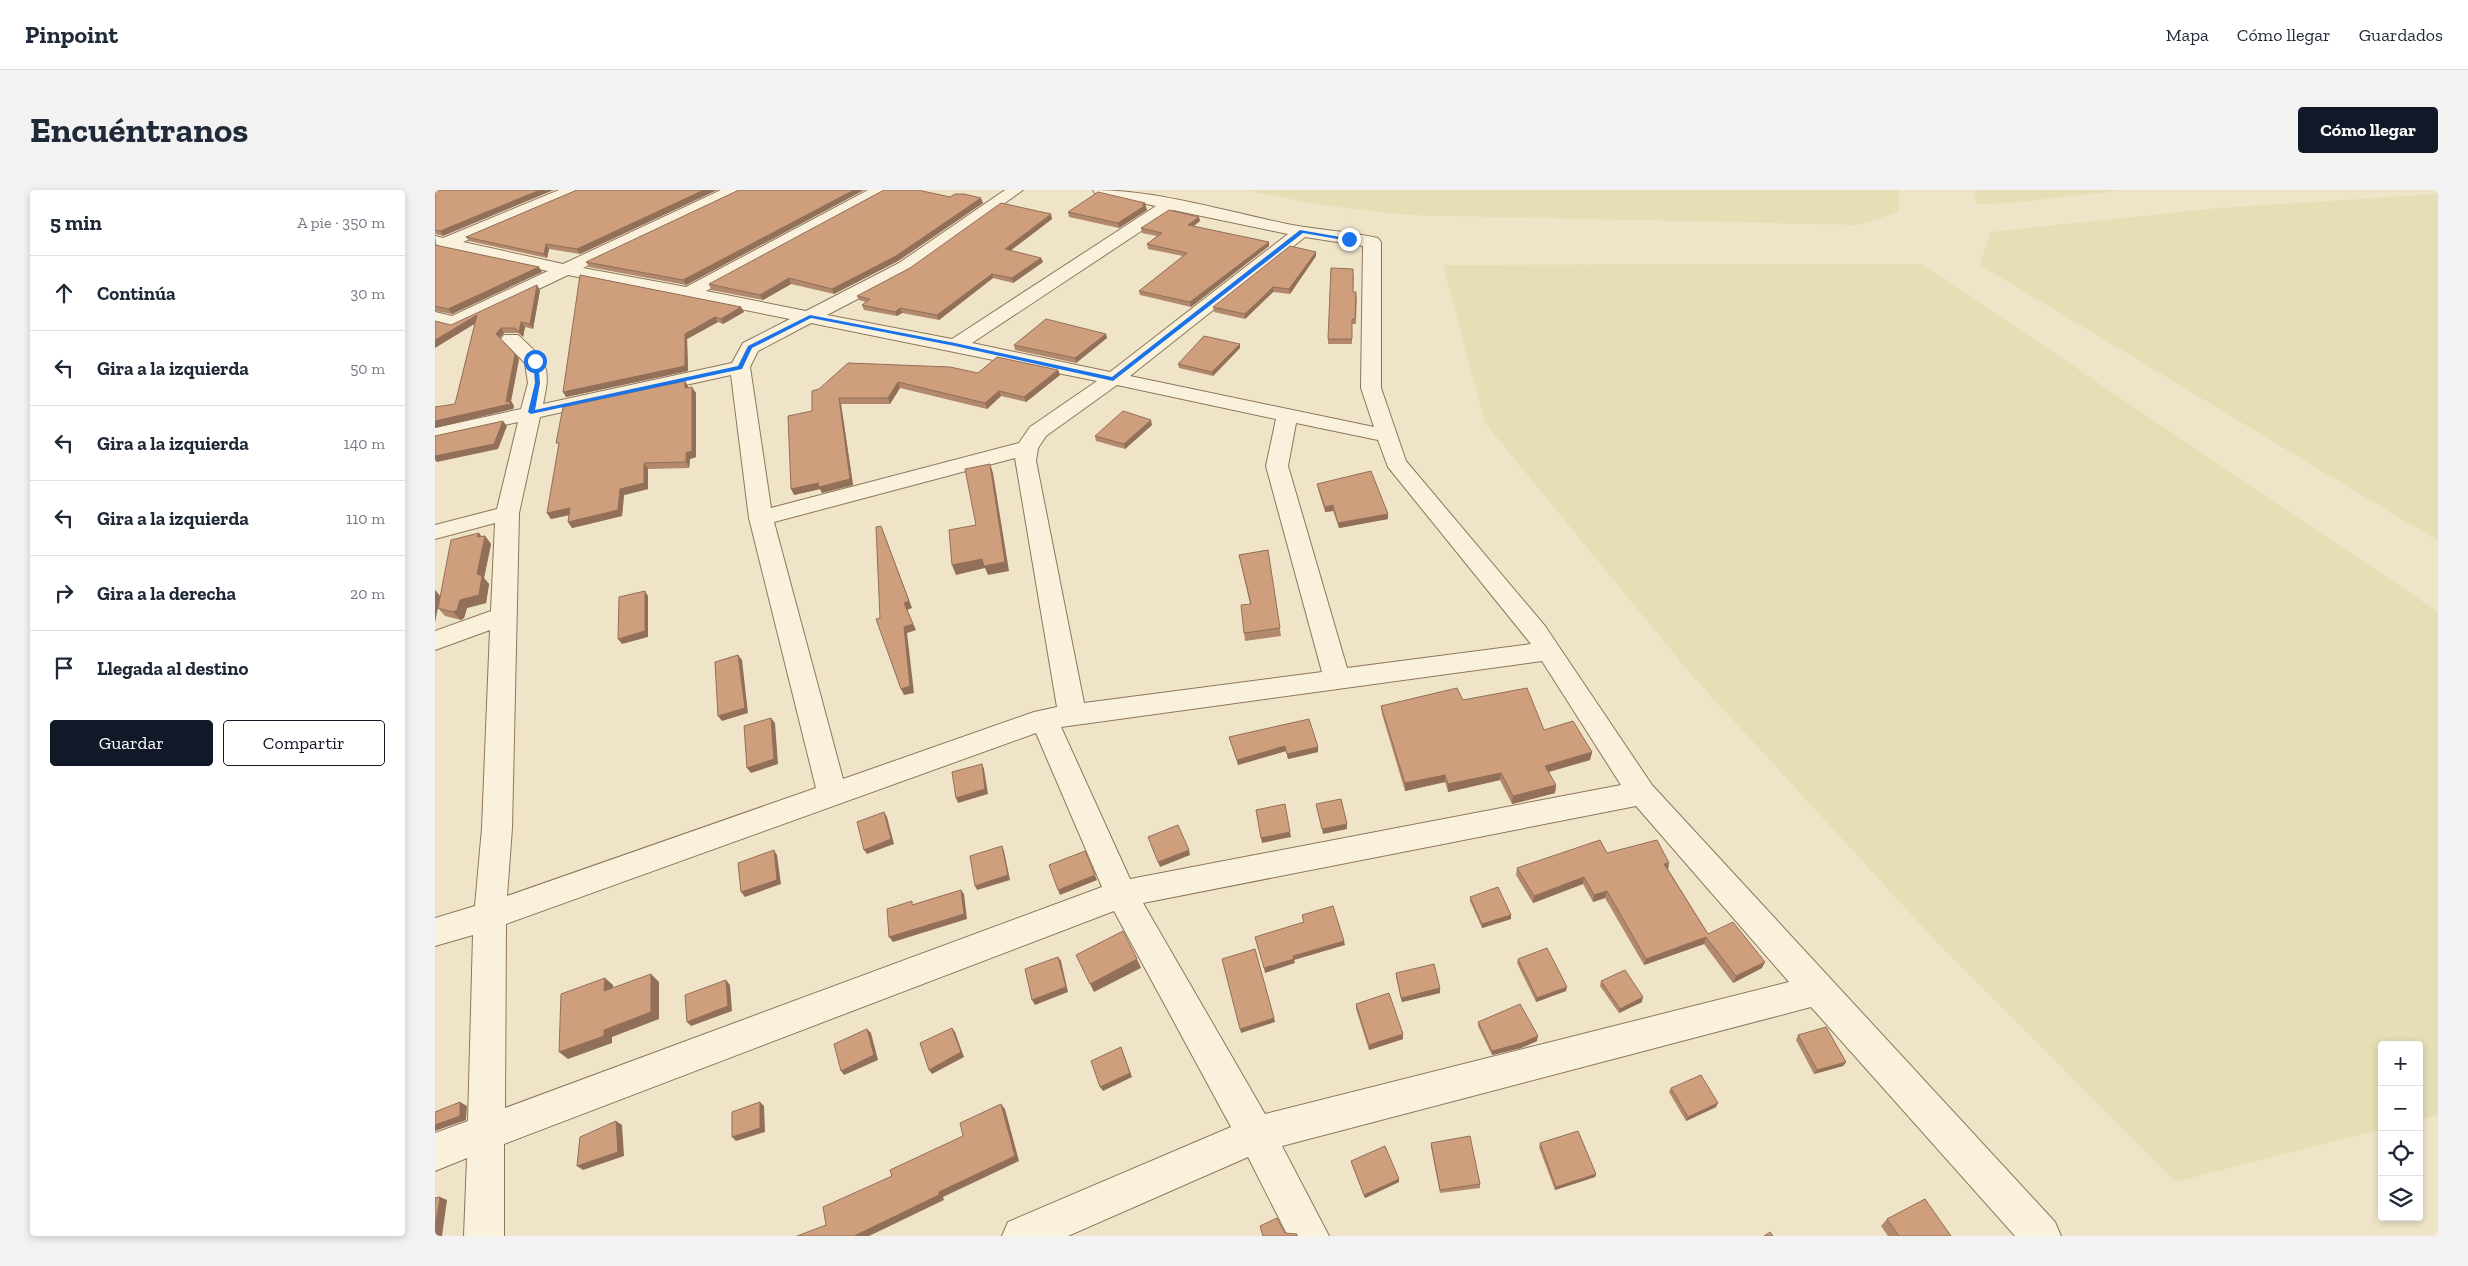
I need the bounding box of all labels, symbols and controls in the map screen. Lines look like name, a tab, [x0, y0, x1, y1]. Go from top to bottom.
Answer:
text: Pinpoint	[25, 20, 118, 49]
text: Mapa	[2166, 24, 2209, 46]
text: Cómo llegar	[2237, 24, 2331, 46]
text: Guardados	[2359, 24, 2443, 46]
button: Cómo llegar	[2298, 107, 2438, 153]
text: Encuéntranos	[30, 109, 248, 151]
text: 5 min	[50, 210, 102, 235]
text: A pie · 350 m	[297, 213, 385, 232]
route end	[1338, 228, 1361, 251]
icon: ahead	[50, 279, 78, 307]
text: Continúa	[97, 282, 176, 305]
text: 30 m	[351, 284, 385, 303]
route start	[524, 350, 547, 373]
icon: left	[50, 354, 78, 382]
text: Gira a la izquierda	[97, 357, 249, 380]
text: 50 m	[350, 359, 385, 378]
icon: left	[50, 429, 78, 457]
text: Gira a la izquierda	[97, 432, 249, 455]
text: 140 m	[344, 434, 385, 453]
icon: left	[50, 504, 78, 532]
text: Gira a la izquierda	[97, 507, 249, 530]
text: 110 m	[346, 509, 385, 528]
icon: right	[50, 579, 78, 607]
text: Gira a la derecha	[97, 582, 236, 605]
text: 20 m	[350, 584, 385, 603]
icon: arrive	[50, 654, 78, 682]
text: Llegada al destino	[97, 657, 248, 680]
button: Guardar	[50, 720, 213, 766]
button: Compartir	[223, 720, 385, 766]
map controls	[2378, 1041, 2423, 1221]
button: +	[2378, 1041, 2423, 1086]
button: −	[2378, 1086, 2423, 1131]
button: locate	[2378, 1131, 2423, 1176]
button: layers	[2378, 1176, 2423, 1221]

